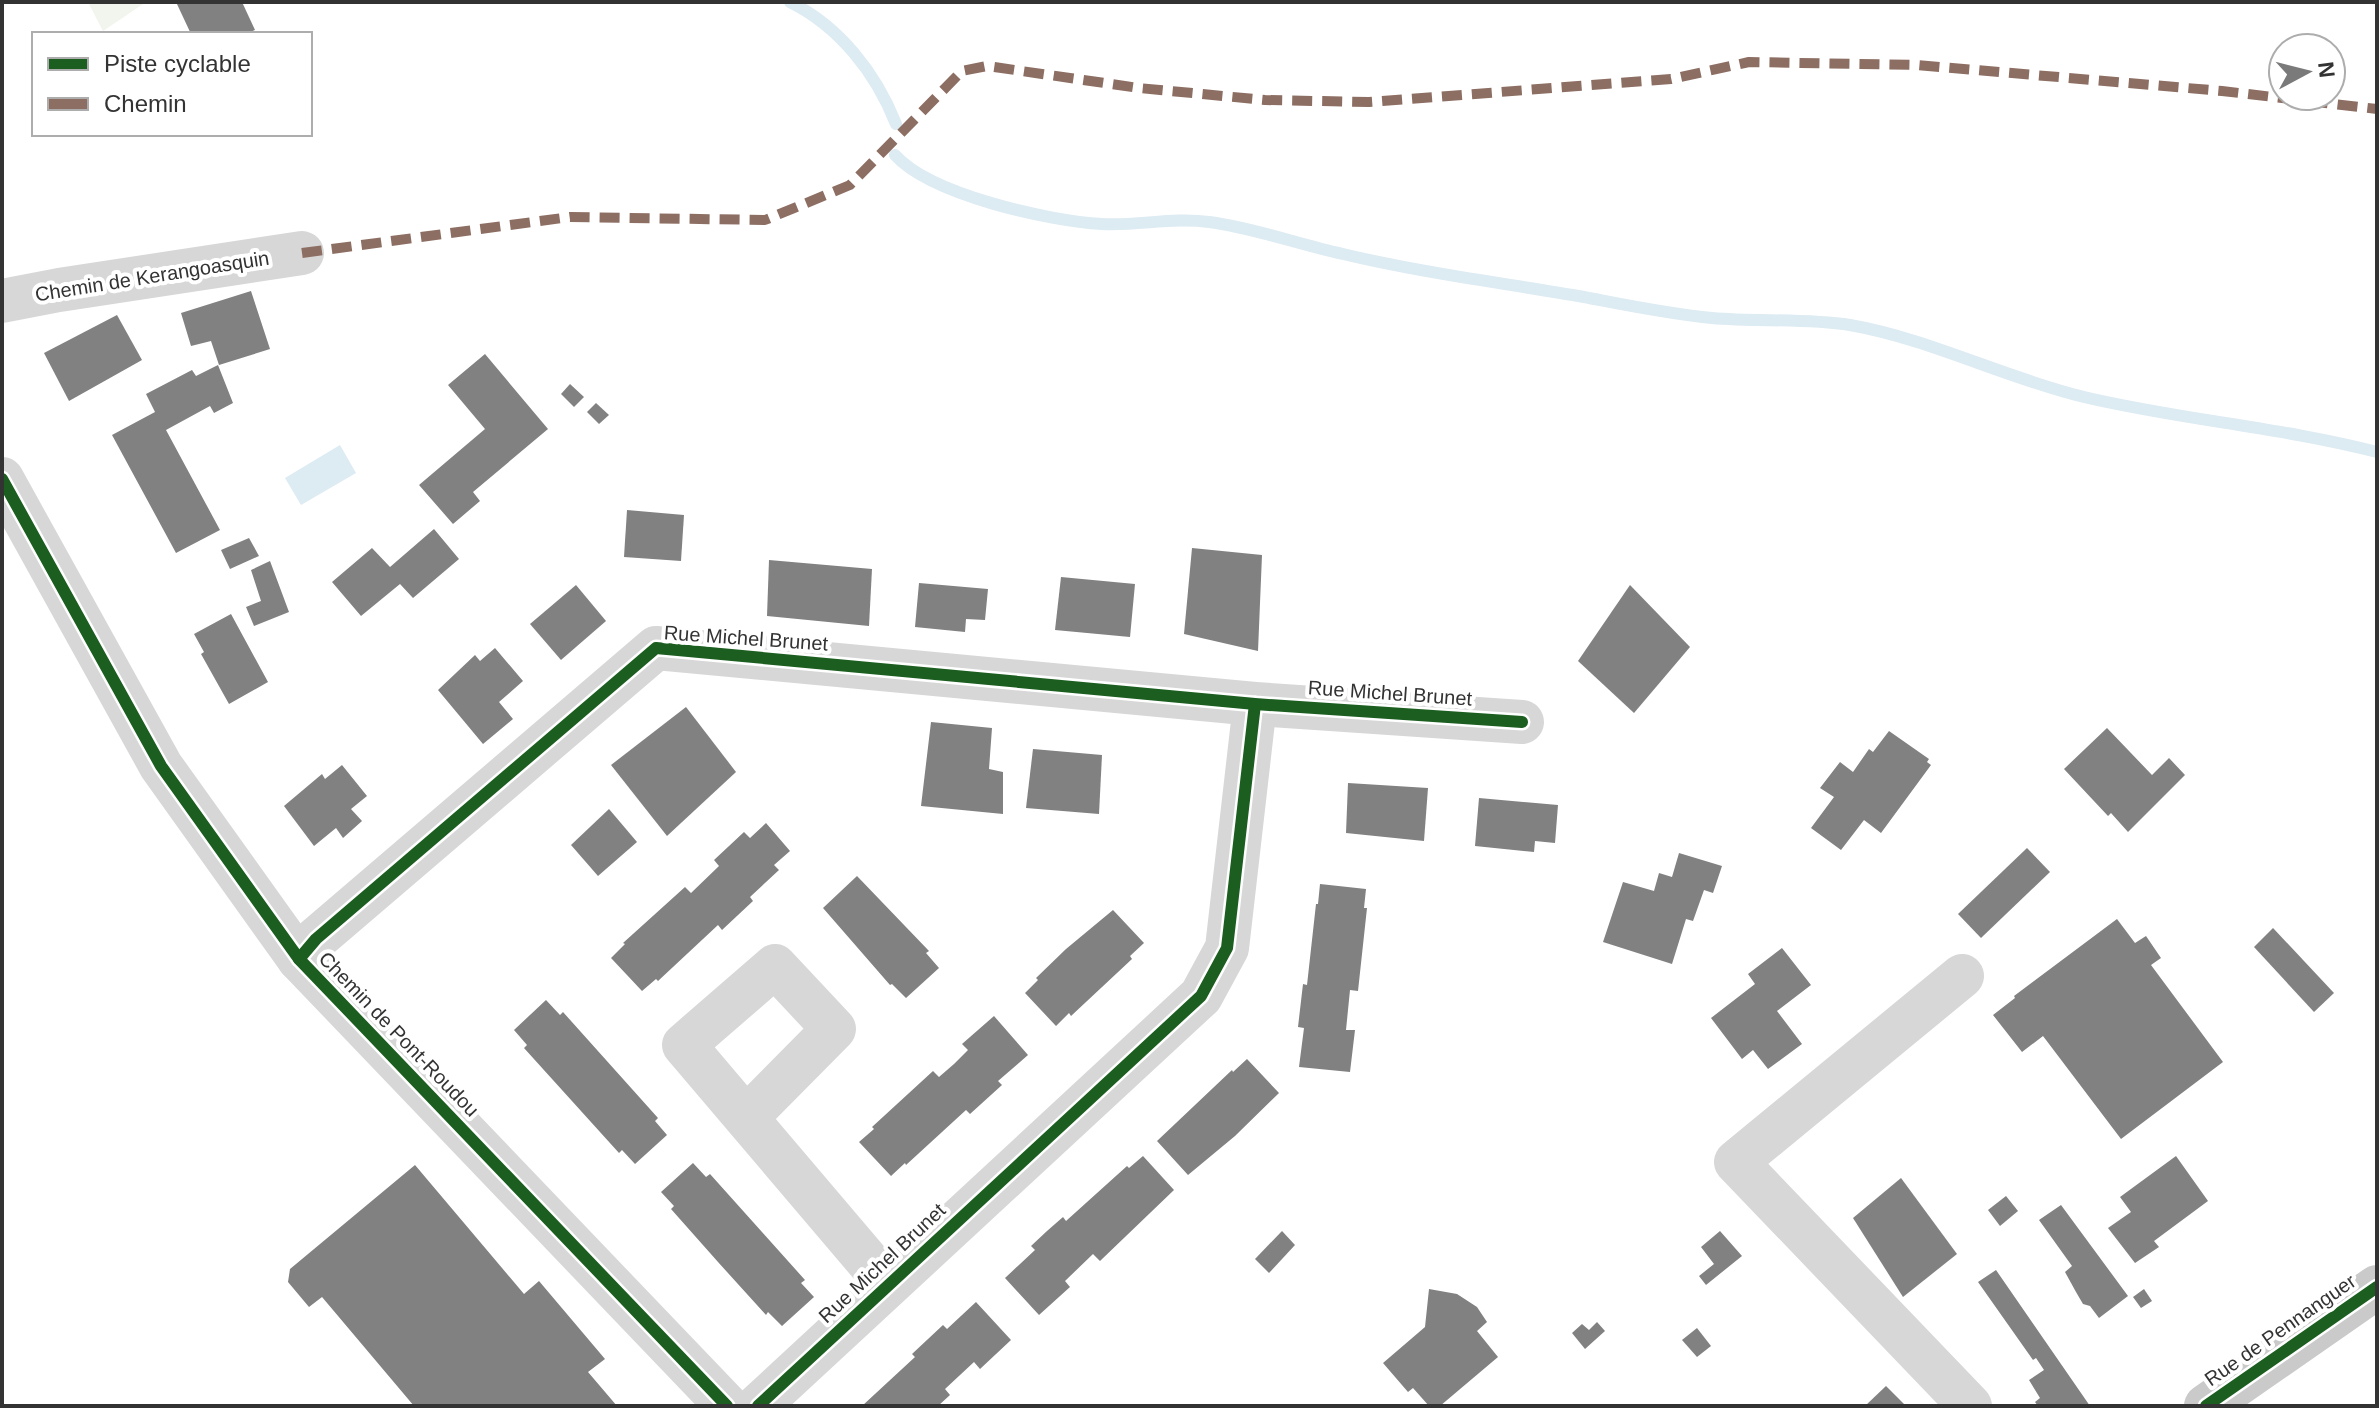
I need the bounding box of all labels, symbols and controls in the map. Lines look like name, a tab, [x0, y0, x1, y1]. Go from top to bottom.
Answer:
legend	[32, 32, 312, 136]
north arrow	[2267, 32, 2347, 112]
text: Piste cyclable	[104, 50, 251, 77]
text: N	[2313, 60, 2340, 79]
text: Chemin	[104, 90, 187, 117]
street label: Chemin de Kerangoasquin	[33, 247, 271, 305]
street label: Rue Michel Brunet	[663, 621, 829, 655]
street label: Rue Michel Brunet	[1307, 676, 1473, 710]
street label: Chemin de Pont-Roudou	[315, 947, 483, 1121]
street label: Rue Michel Brunet	[814, 1199, 950, 1327]
street label: Rue de Pennanguer	[2200, 1269, 2360, 1390]

